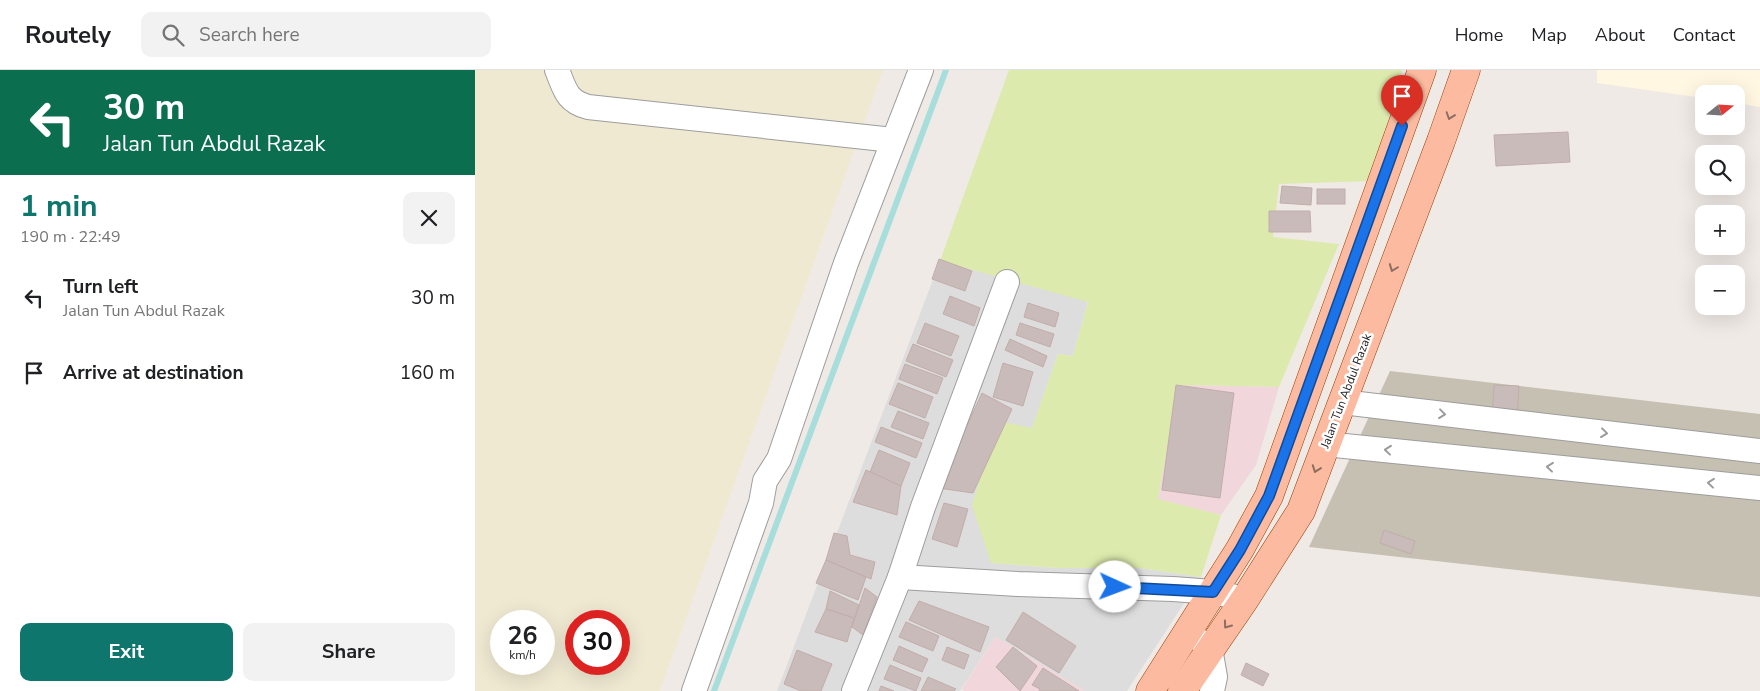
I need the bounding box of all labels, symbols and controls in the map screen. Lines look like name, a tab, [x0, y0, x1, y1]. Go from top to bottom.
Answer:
search box	[141, 12, 491, 57]
text: Routely	[25, 19, 111, 51]
icon: search	[159, 21, 187, 49]
text: Search here	[199, 22, 300, 48]
text: Home	[1455, 23, 1503, 47]
text: Map	[1531, 23, 1567, 47]
text: About	[1595, 23, 1645, 47]
text: Contact	[1673, 23, 1735, 47]
pin	[1381, 75, 1423, 126]
icon: arrive	[1388, 82, 1416, 110]
text: 30 m	[103, 84, 185, 131]
north arrow	[1695, 85, 1745, 135]
map controls	[1695, 85, 1745, 315]
icon: left	[20, 90, 85, 155]
one-way arrow	[1446, 111, 1456, 120]
text: Jalan Tun Abdul Razak	[103, 129, 326, 159]
button: search	[1695, 145, 1745, 195]
text: 1 min	[20, 186, 98, 227]
button: close	[403, 192, 455, 244]
button: +	[1695, 205, 1745, 255]
text: 190 m · 22:49	[20, 226, 121, 248]
one-way arrow	[1389, 263, 1399, 272]
button: −	[1695, 265, 1745, 315]
text: Turn left	[63, 274, 138, 300]
icon: left	[20, 284, 48, 312]
text: 30 m	[411, 285, 455, 311]
text: Jalan Tun Abdul Razak	[63, 300, 225, 322]
street label: Jalan Tun Abdul Razak	[1316, 331, 1376, 451]
icon: arrive	[20, 359, 48, 387]
text: Arrive at destination	[63, 360, 244, 386]
text: 160 m	[400, 360, 455, 386]
one-way arrow	[1439, 408, 1447, 419]
one-way arrow	[1600, 427, 1608, 438]
one-way arrow	[1384, 445, 1392, 456]
one-way arrow	[1546, 462, 1554, 473]
one-way arrow	[1312, 464, 1322, 473]
one-way arrow	[1707, 478, 1715, 489]
position arrow	[1088, 560, 1140, 612]
speed limit sign: 30	[565, 610, 630, 675]
text: 26	[507, 619, 538, 653]
one-way arrow	[1224, 619, 1233, 628]
button: Exit	[20, 623, 233, 681]
button: Share	[243, 623, 455, 681]
text: km/h	[509, 647, 536, 663]

